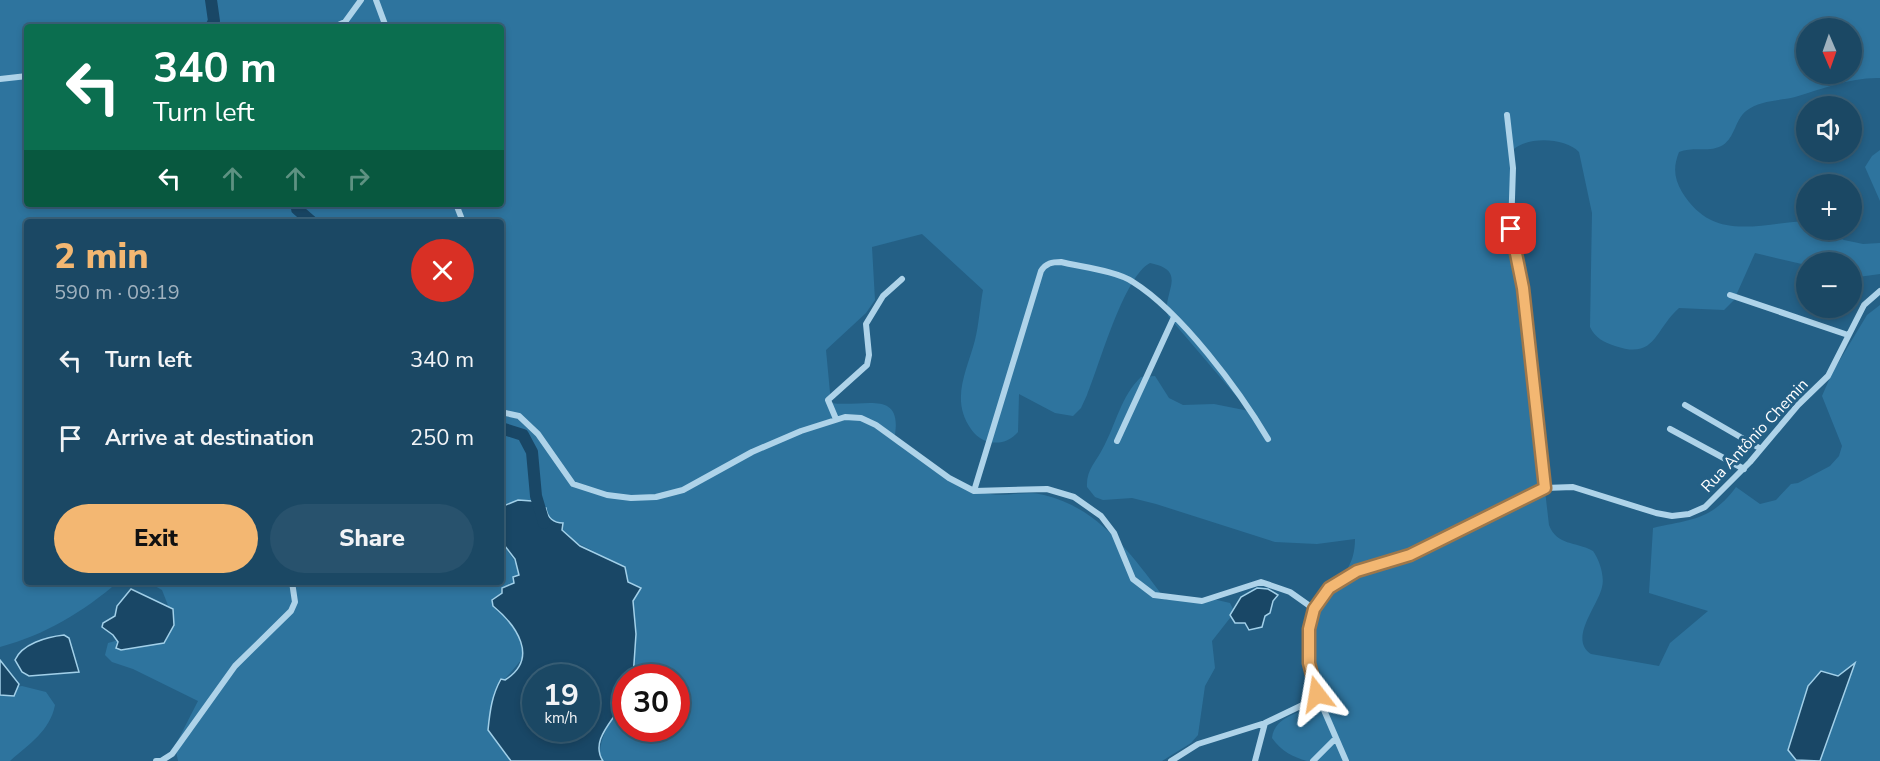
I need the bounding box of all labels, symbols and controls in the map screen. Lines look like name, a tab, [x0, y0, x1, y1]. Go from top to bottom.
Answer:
north arrow	[1796, 18, 1862, 84]
map controls	[1796, 18, 1862, 318]
text: 340 m	[153, 40, 277, 97]
icon: left	[54, 48, 132, 126]
text: Turn left	[153, 94, 254, 131]
button: sound	[1796, 96, 1862, 162]
icon: left	[153, 162, 186, 195]
icon: ahead	[216, 162, 249, 195]
icon: ahead	[279, 162, 312, 195]
icon: right	[342, 162, 375, 195]
button: +	[1796, 174, 1862, 240]
pin	[1485, 203, 1536, 254]
icon: arrive	[1494, 212, 1527, 245]
text: 2 min	[54, 232, 149, 281]
button: close	[411, 239, 474, 302]
button: −	[1796, 252, 1862, 318]
text: 590 m · 09:19	[54, 279, 180, 306]
icon: left	[54, 344, 87, 377]
text: Turn left	[105, 345, 192, 375]
text: 340 m	[410, 345, 474, 375]
street label: Rua Antônio Chemin	[1696, 374, 1813, 497]
icon: arrive	[54, 422, 87, 455]
text: Arrive at destination	[105, 423, 314, 453]
text: 250 m	[410, 423, 474, 453]
button: Exit	[54, 504, 258, 573]
button: Share	[270, 504, 474, 573]
position arrow	[1285, 662, 1349, 726]
speed limit sign: 30	[612, 664, 690, 742]
text: 19	[543, 675, 579, 716]
text: km/h	[544, 708, 578, 728]

